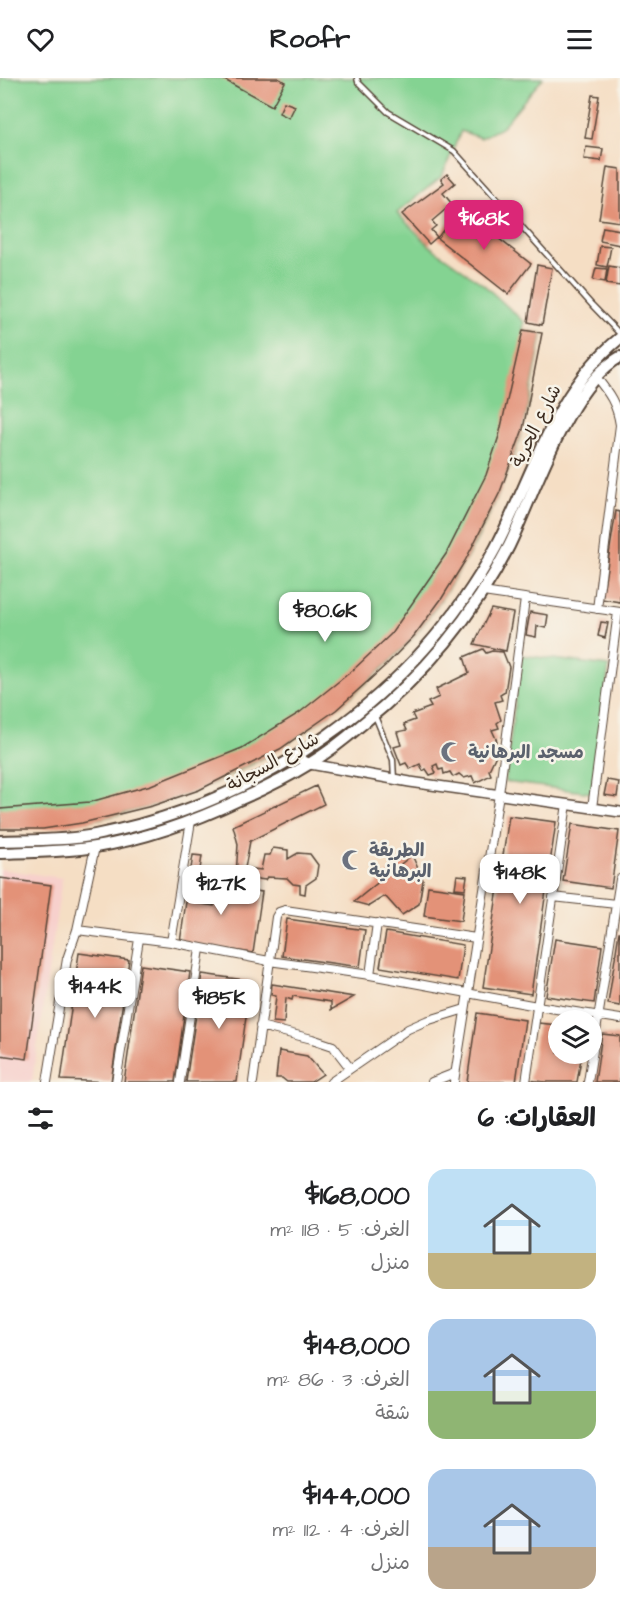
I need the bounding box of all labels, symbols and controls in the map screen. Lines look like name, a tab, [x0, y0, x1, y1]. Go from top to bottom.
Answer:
text: Roofr	[270, 20, 350, 58]
icon: heart	[24, 23, 57, 56]
icon: menu	[563, 23, 596, 56]
pin: $168K	[442, 200, 526, 251]
text: $168K	[458, 205, 510, 233]
street label: شارع الحرية	[504, 380, 568, 472]
pin: $80.6K	[276, 592, 374, 643]
text: $80.6K	[293, 597, 357, 625]
street label: شارع السجانة	[222, 726, 324, 798]
mosque icon: مسجد البرهانية	[439, 740, 463, 764]
place label: مسجد البرهانية	[468, 740, 584, 765]
place label: الطريقة البرهانية	[369, 838, 431, 884]
mosque icon: الطريقة البرهانية	[340, 848, 364, 872]
pin: $148K	[478, 854, 562, 905]
text: $148K	[494, 859, 546, 887]
pin: $127K	[179, 865, 263, 916]
text: $127K	[196, 870, 246, 898]
pin: $144K	[53, 968, 137, 1019]
text: $144K	[68, 973, 122, 1001]
pin: $185K	[177, 979, 261, 1030]
text: $185K	[193, 984, 245, 1012]
map controls	[548, 1010, 602, 1064]
button: layers	[548, 1010, 602, 1064]
text: العقارات: 6	[478, 1100, 596, 1136]
icon: filters	[24, 1102, 57, 1135]
text: $168,000	[305, 1178, 410, 1214]
icon: home	[476, 1193, 548, 1265]
text: الغرف: 5 · 118 m²	[270, 1216, 410, 1244]
text: منزل	[371, 1249, 410, 1277]
text: $148,000	[304, 1328, 410, 1364]
icon: home	[476, 1343, 548, 1415]
text: الغرف: 3 · 86 m²	[267, 1366, 410, 1394]
text: شقة	[375, 1399, 410, 1427]
text: $144,000	[303, 1478, 410, 1514]
icon: home	[476, 1493, 548, 1565]
text: الغرف: 4 · 112 m²	[272, 1516, 410, 1544]
text: منزل	[371, 1549, 410, 1577]

